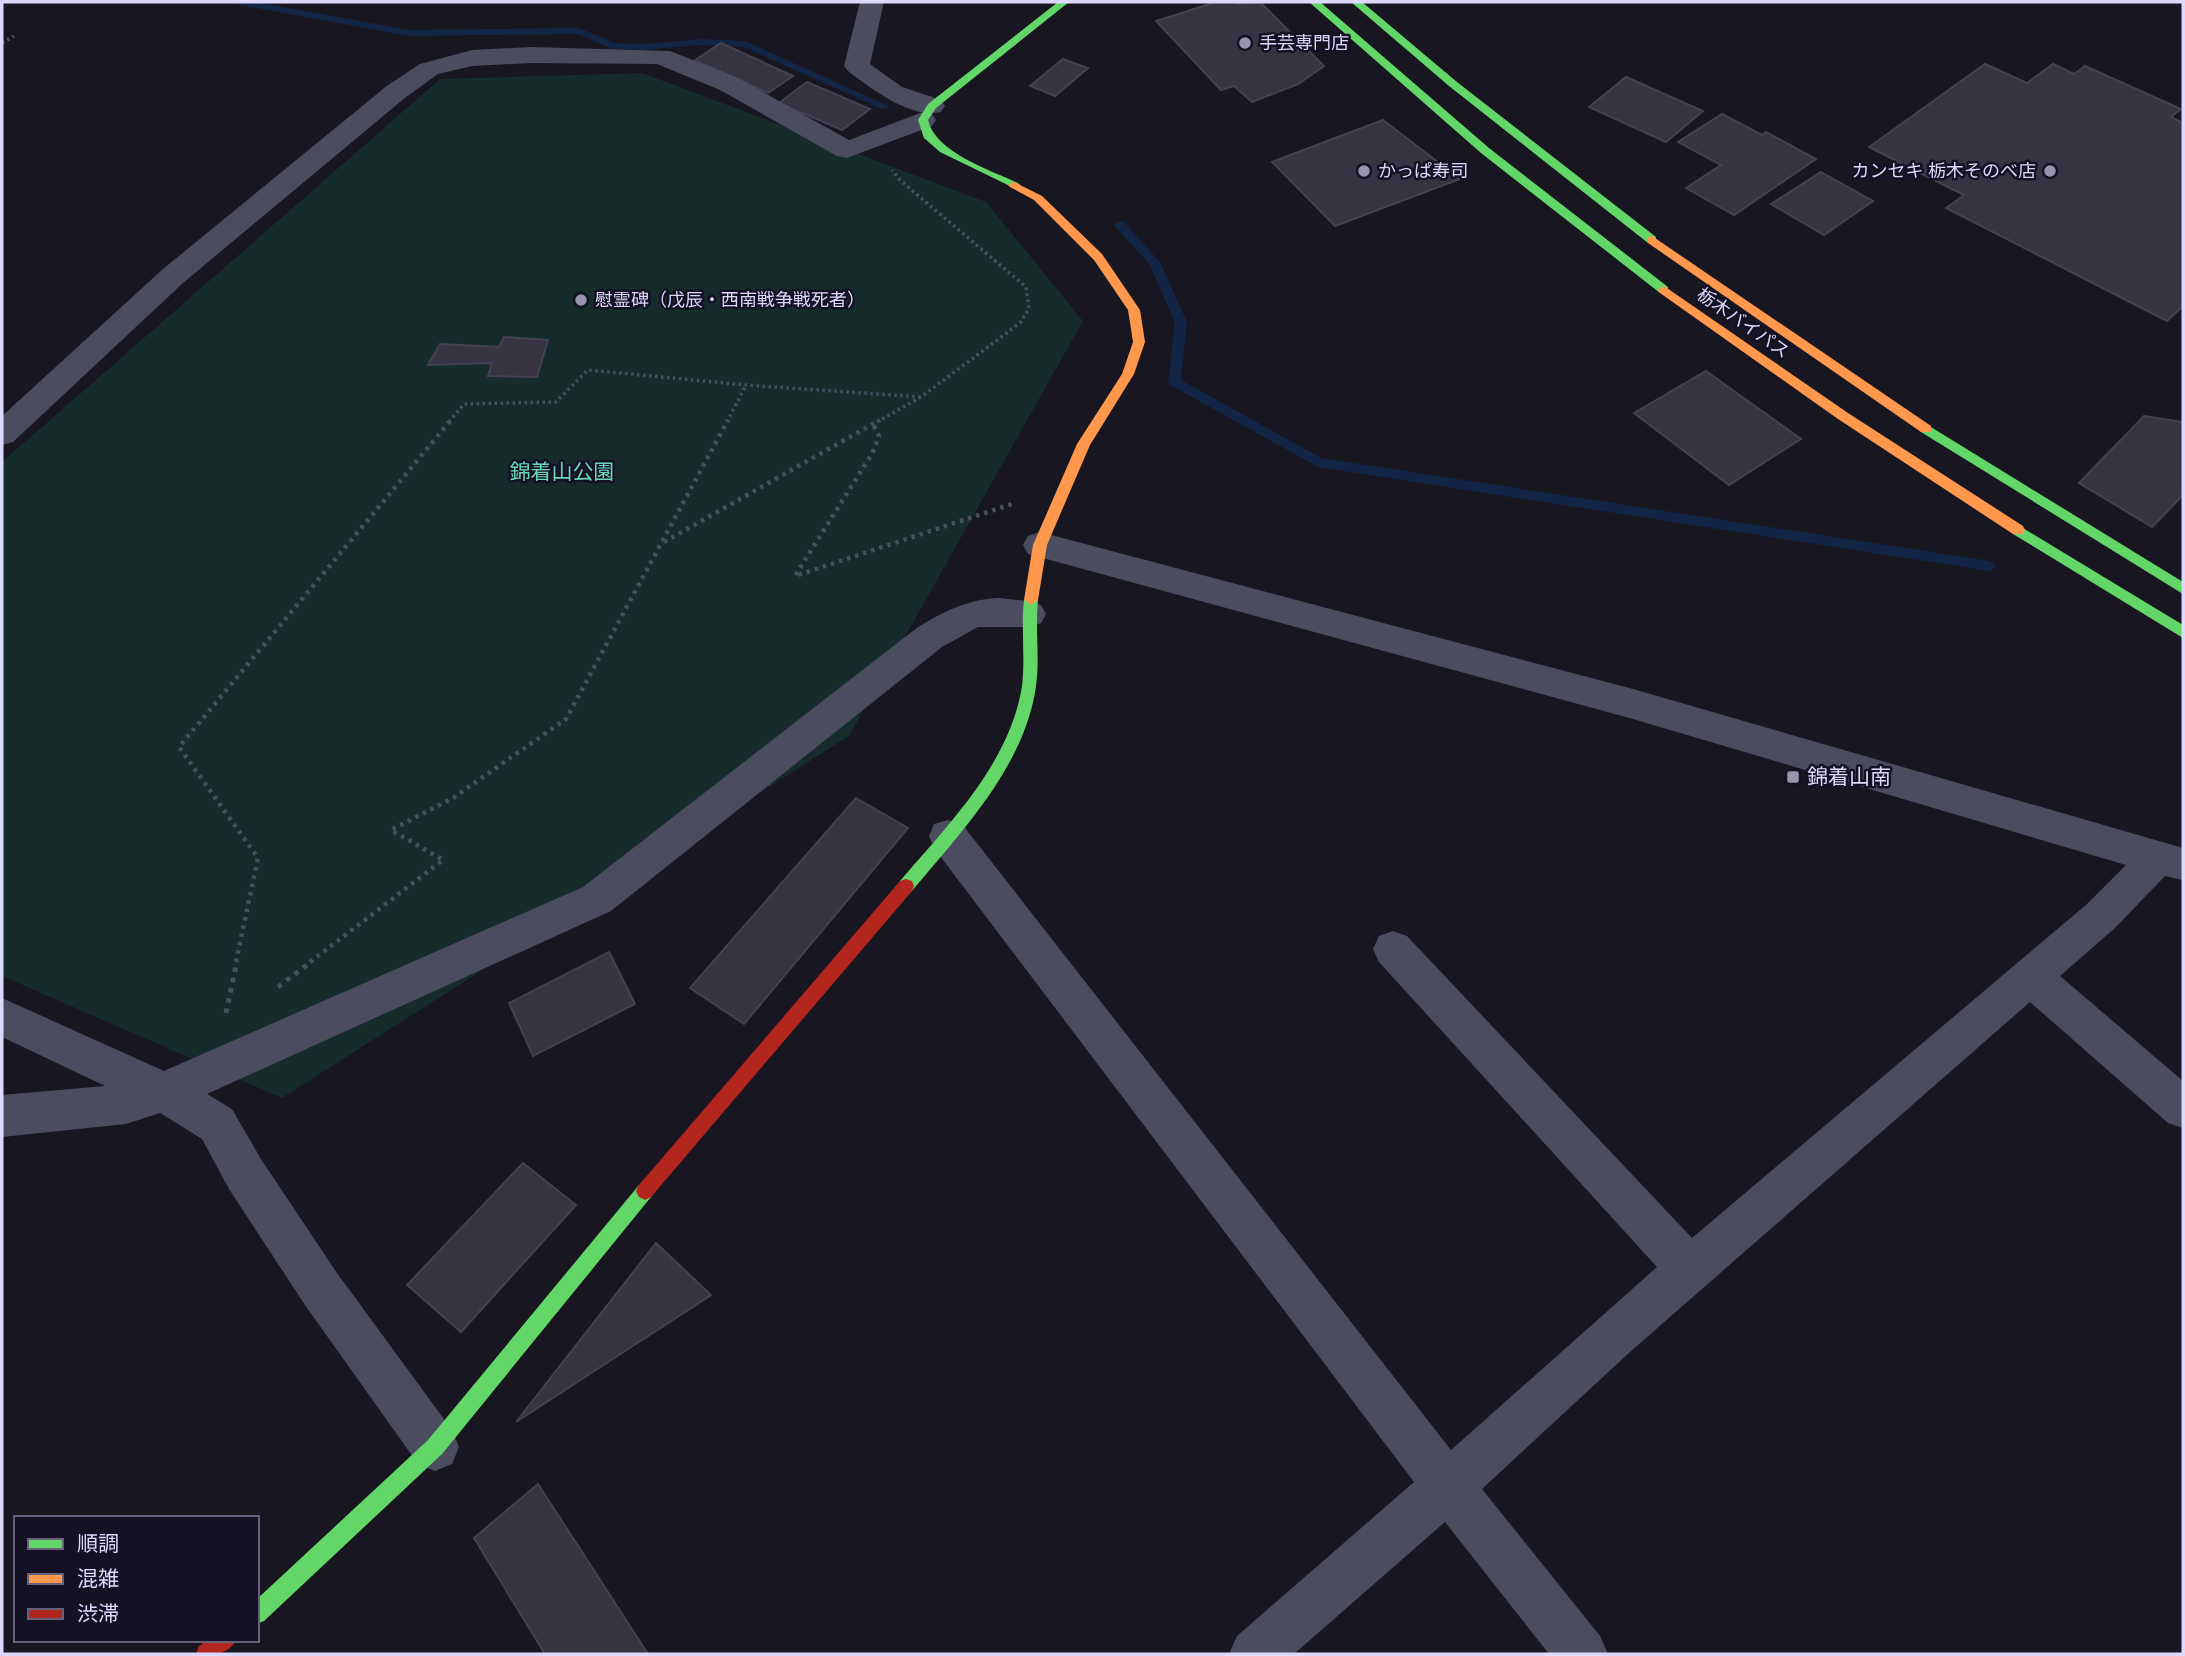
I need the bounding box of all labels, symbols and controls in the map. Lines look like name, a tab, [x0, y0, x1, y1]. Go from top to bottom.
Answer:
place label: 手芸専門店	[1259, 31, 1349, 53]
marker: 手芸専門店	[1237, 35, 1253, 51]
place label: かっぱ寿司	[1378, 159, 1468, 181]
place label: カンセキ 栃木そのべ店	[1852, 159, 2036, 181]
marker: かっぱ寿司	[1356, 163, 1372, 179]
marker: カンセキ 栃木そのべ店	[2042, 163, 2058, 179]
street label: 栃木バイパス	[1693, 282, 1794, 362]
place label: 慰霊碑（戊辰・西南戦争戦死者）	[595, 288, 865, 310]
marker: 慰霊碑（戊辰・西南戦争戦死者）	[573, 292, 589, 308]
park label: 錦着山公園	[510, 458, 615, 484]
place label: 錦着山南	[1807, 763, 1891, 789]
marker: 錦着山南	[1785, 769, 1801, 785]
legend	[14, 1516, 259, 1642]
text: 順調	[77, 1530, 119, 1556]
text: 混雑	[77, 1565, 119, 1591]
text: 渋滞	[77, 1600, 119, 1626]

